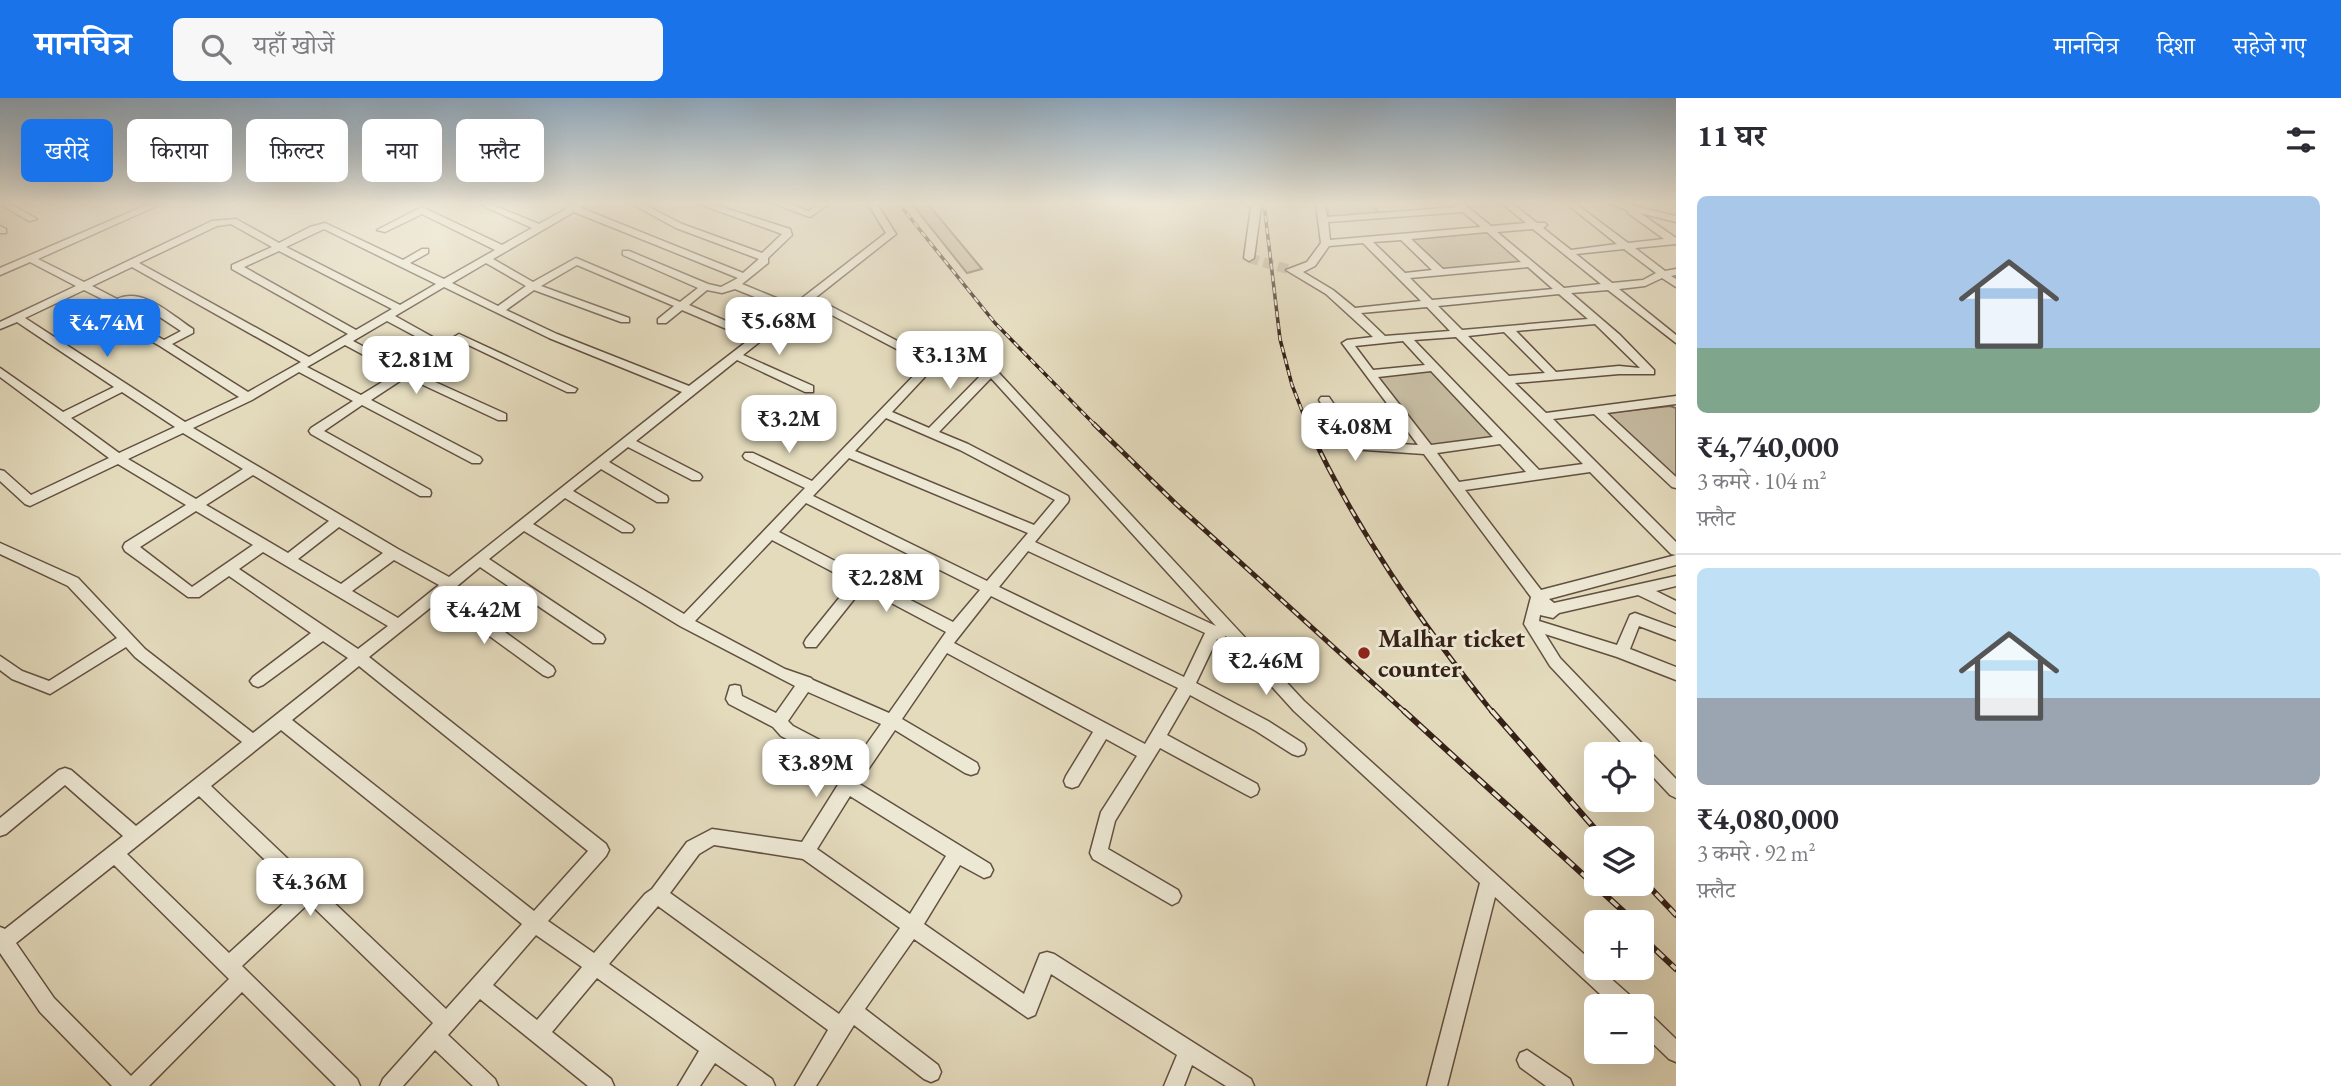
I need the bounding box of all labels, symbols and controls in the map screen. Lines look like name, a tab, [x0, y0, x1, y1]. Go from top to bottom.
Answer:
search box	[173, 18, 663, 81]
text: मानचित्र	[35, 22, 131, 65]
text: यहाँ खोजें	[253, 28, 334, 62]
icon: search	[197, 30, 235, 68]
text: मानचित्र	[2054, 30, 2119, 61]
text: दिशा	[2157, 30, 2195, 61]
text: सहेजे गए	[2233, 30, 2306, 61]
text: 11 घर	[1697, 116, 1766, 155]
chip: खरीदें	[21, 119, 113, 182]
chip: किराया	[127, 119, 232, 182]
chip: फ़िल्टर	[246, 119, 348, 182]
chip: नया	[362, 119, 442, 182]
chip: फ़्लैट	[456, 119, 544, 182]
icon: filters	[2282, 121, 2320, 159]
icon: home	[1946, 241, 2072, 367]
pin: ₹5.68M	[722, 298, 836, 357]
pin: ₹4.74M	[50, 300, 164, 359]
text: ₹5.68M	[741, 305, 817, 335]
text: ₹4.74M	[69, 307, 145, 337]
pin: ₹3.13M	[893, 331, 1007, 391]
pin: ₹2.81M	[359, 336, 473, 396]
text: ₹3.13M	[912, 339, 988, 369]
text: ₹2.81M	[378, 344, 454, 374]
pin: ₹3.2M	[740, 396, 838, 455]
text: ₹3.2M	[757, 403, 821, 433]
pin: ₹4.08M	[1298, 404, 1412, 463]
text: ₹4.08M	[1317, 411, 1393, 441]
text: ₹4,740,000	[1697, 427, 1839, 466]
text: 3 कमरे · 104 m²	[1697, 466, 1827, 496]
text: फ़्लैट	[1697, 503, 1735, 533]
pin: ₹2.28M	[829, 554, 943, 614]
text: ₹2.28M	[848, 562, 924, 592]
pin: ₹4.42M	[427, 587, 541, 646]
text: ₹4.42M	[446, 594, 522, 624]
icon: home	[1946, 613, 2072, 739]
place label: Malhar ticket counter	[1378, 621, 1525, 685]
pin: ₹2.46M	[1209, 638, 1323, 697]
text: ₹2.46M	[1228, 645, 1304, 675]
marker: Malhar ticket counter	[1356, 645, 1372, 661]
pin: ₹3.89M	[759, 740, 873, 799]
map controls	[1584, 742, 1654, 1064]
button: locate	[1584, 742, 1654, 812]
text: ₹3.89M	[778, 747, 854, 777]
text: ₹4,080,000	[1697, 799, 1839, 838]
button: layers	[1584, 826, 1654, 896]
text: 3 कमरे · 92 m²	[1697, 838, 1816, 868]
pin: ₹4.36M	[253, 858, 367, 918]
text: ₹4.36M	[272, 866, 348, 896]
text: फ़्लैट	[1697, 875, 1735, 905]
button: +	[1584, 910, 1654, 980]
button: −	[1584, 994, 1654, 1064]

